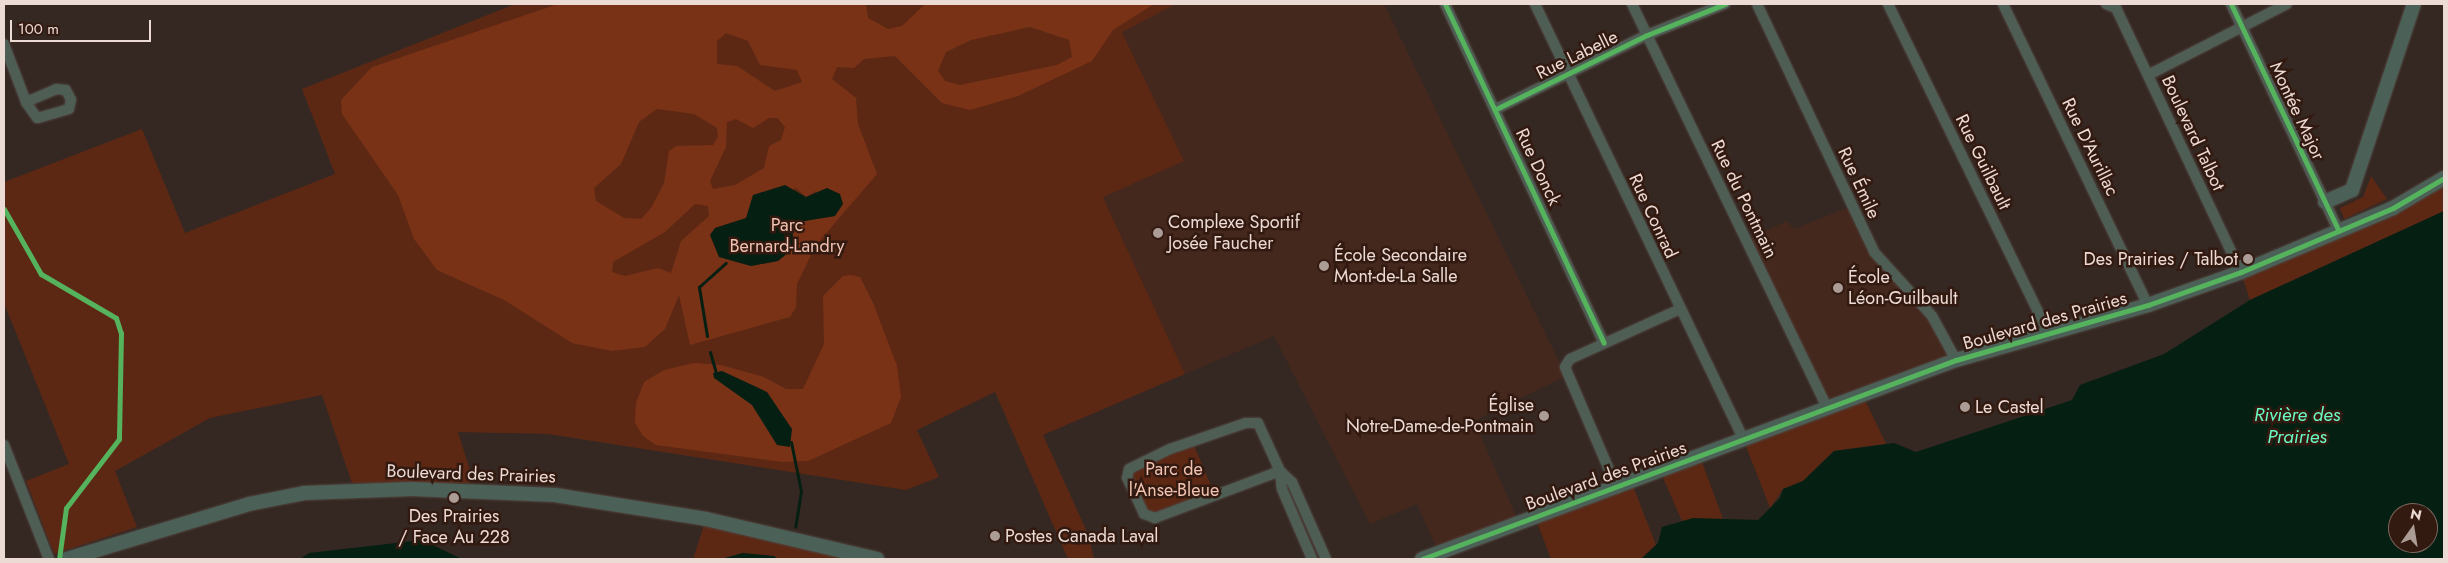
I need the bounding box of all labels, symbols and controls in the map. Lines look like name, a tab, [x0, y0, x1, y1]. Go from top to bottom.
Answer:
scale bar	[12, 10, 154, 42]
text: 100 m	[18, 18, 59, 40]
street label: Rue Labelle	[1533, 26, 1621, 84]
street label: Montée Major	[2265, 58, 2329, 164]
street label: Boulevard Talbot	[2157, 72, 2229, 194]
street label: Rue D'Aurillac	[2057, 95, 2123, 199]
street label: Rue Guilbault	[1951, 111, 2015, 213]
street label: Rue Donck	[1511, 125, 1565, 209]
street label: Rue du Pontmain	[1706, 136, 1782, 262]
street label: Rue Émile	[1833, 144, 1885, 222]
street label: Rue Conrad	[1624, 170, 1682, 262]
place label: Complexe Sportif Josée Faucher	[1168, 212, 1300, 254]
park label: Parc Bernard-Landry	[730, 215, 844, 258]
marker: Complexe Sportif Josée Faucher	[1152, 227, 1164, 239]
place label: École Secondaire Mont-de-La Salle	[1334, 245, 1467, 288]
place label: Des Prairies / Talbot	[2084, 248, 2238, 270]
marker: Des Prairies / Talbot	[2242, 253, 2254, 265]
marker: École Secondaire Mont-de-La Salle	[1318, 260, 1330, 272]
place label: École Léon-Guilbault	[1848, 267, 1957, 310]
marker: École Léon-Guilbault	[1832, 282, 1844, 294]
street label: Boulevard des Prairies	[1961, 287, 2129, 355]
place label: Église Notre-Dame-de-Pontmain	[1346, 395, 1534, 438]
place label: Le Castel	[1975, 396, 2044, 418]
marker: Le Castel	[1959, 401, 1971, 413]
water label: Rivière des Prairies	[2254, 404, 2340, 448]
marker: Église Notre-Dame-de-Pontmain	[1538, 410, 1550, 422]
street label: Boulevard des Prairies	[1523, 437, 1689, 515]
park label: Parc de l'Anse-Bleue	[1129, 459, 1219, 502]
street label: Boulevard des Prairies	[386, 460, 556, 488]
marker: Des Prairies / Face Au 228	[448, 492, 460, 504]
north arrow	[2388, 503, 2438, 553]
text: N	[2408, 503, 2424, 525]
place label: Des Prairies / Face Au 228	[398, 506, 510, 548]
place label: Postes Canada Laval	[1005, 525, 1158, 547]
marker: Postes Canada Laval	[989, 530, 1001, 542]

